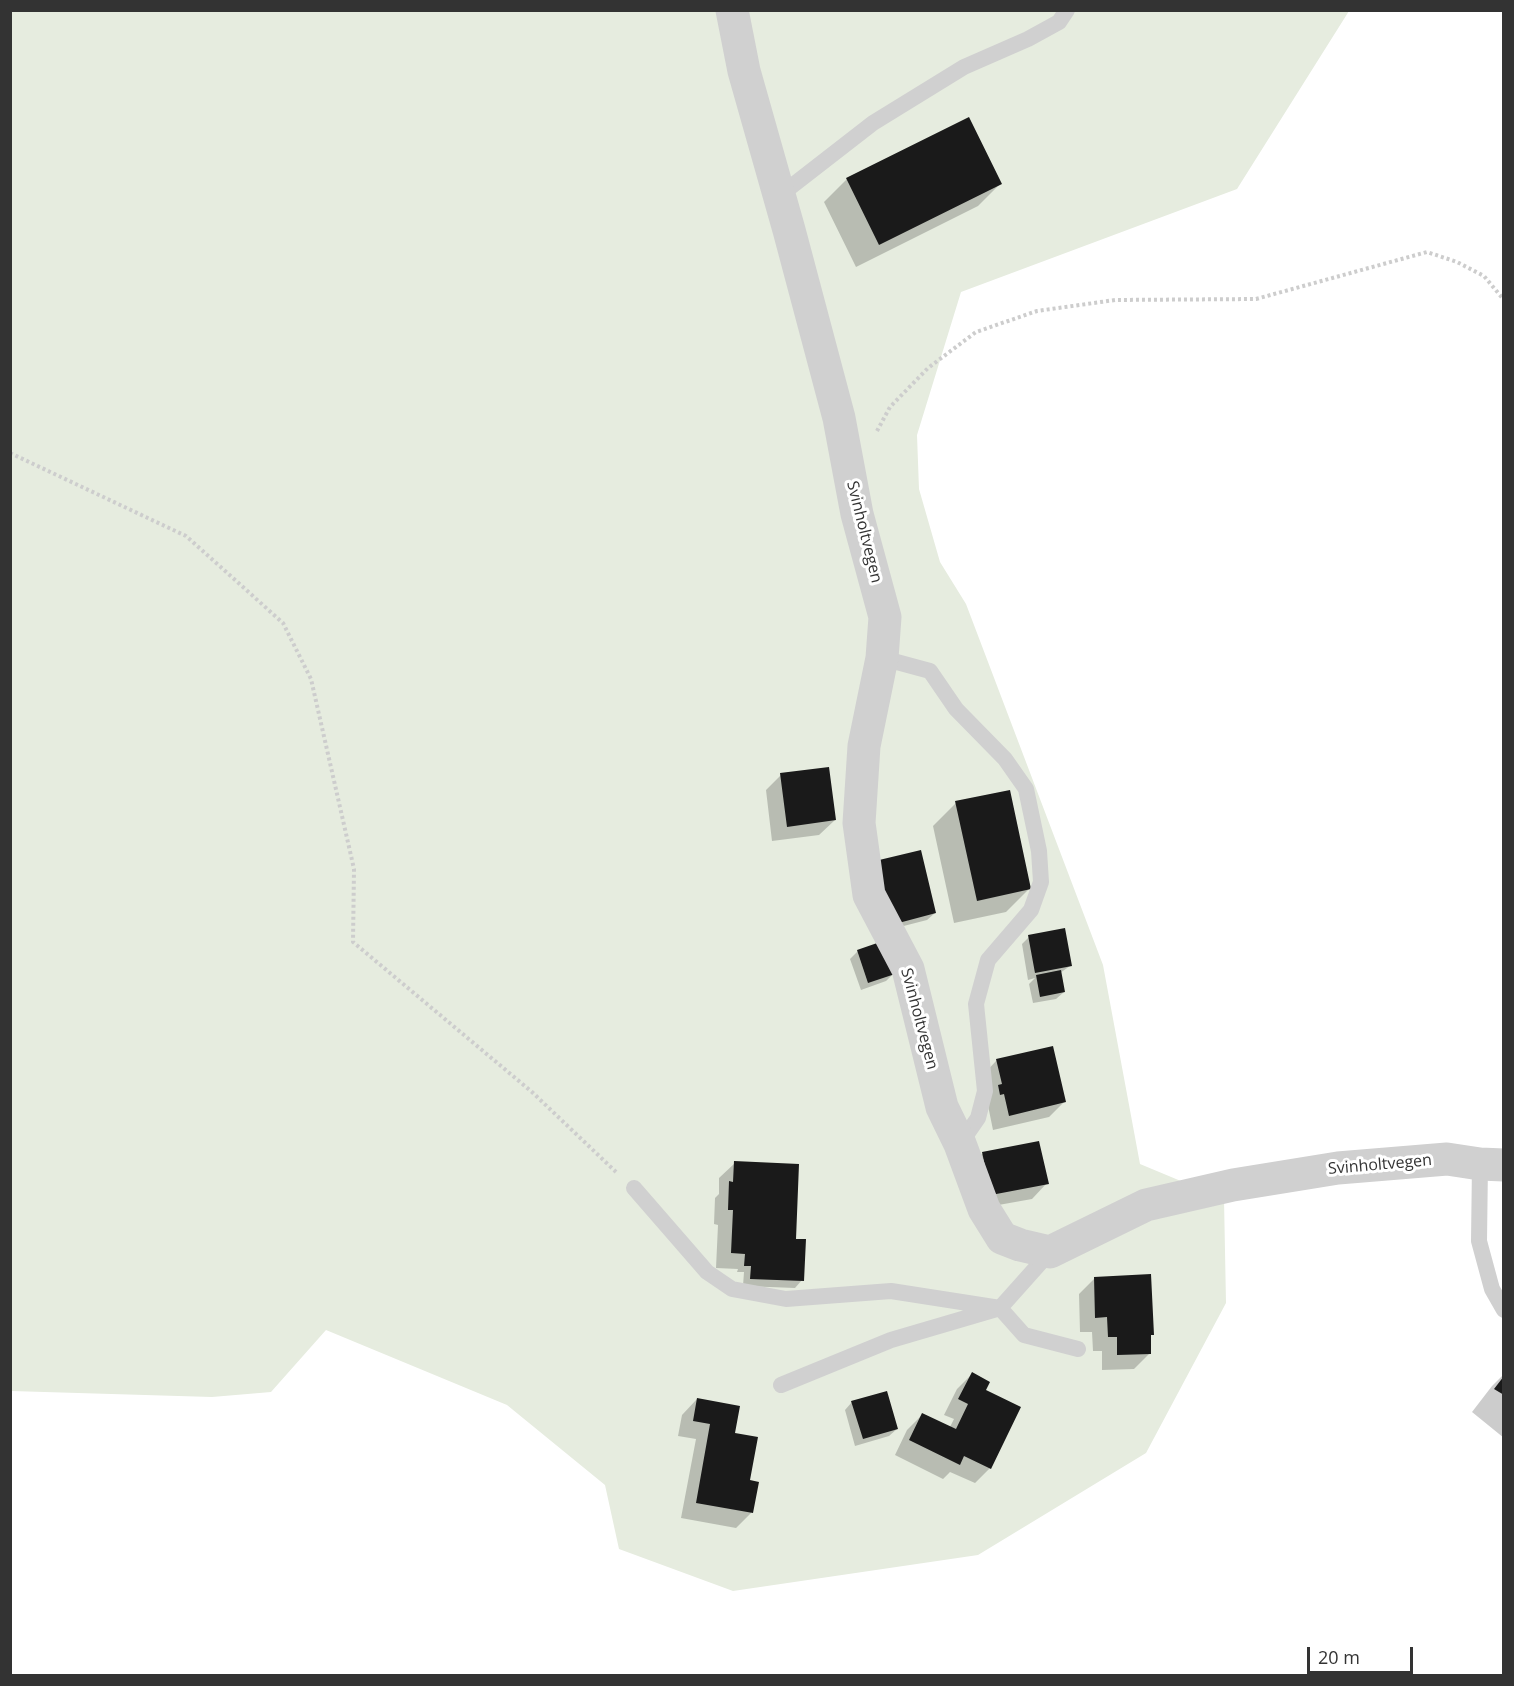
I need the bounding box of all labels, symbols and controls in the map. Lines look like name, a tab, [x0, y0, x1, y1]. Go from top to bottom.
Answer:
street label: Svinholtvegen	[842, 479, 886, 585]
street label: Svinholtvegen	[896, 966, 942, 1072]
street label: Svinholtvegen	[1327, 1151, 1433, 1179]
scale bar	[1310, 1635, 1416, 1673]
text: 20 m	[1318, 1645, 1360, 1669]

